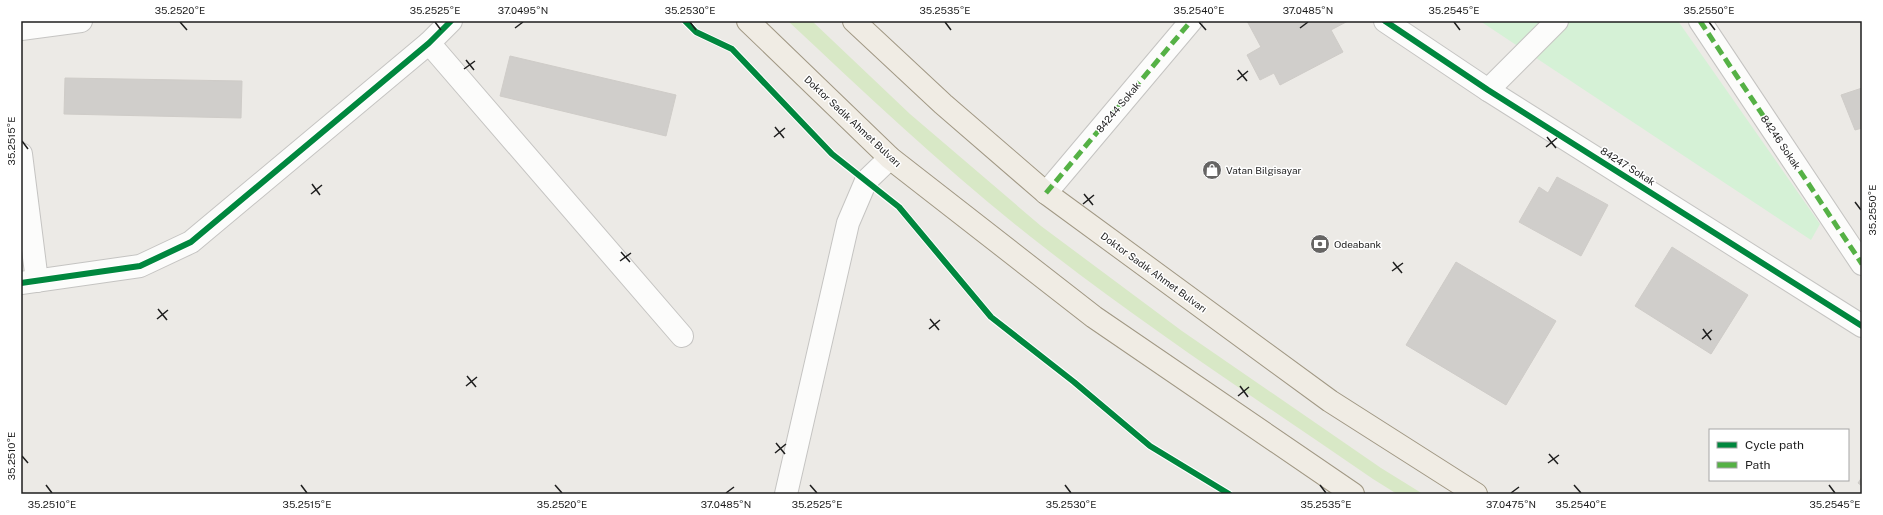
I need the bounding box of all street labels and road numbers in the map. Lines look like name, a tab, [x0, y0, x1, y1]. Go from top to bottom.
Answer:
street label: Doktor Sadık Ahmet Bulvarı	[802, 73, 904, 169]
street label: 84244 Sokak	[1093, 79, 1143, 135]
street label: 84246 Sokak	[1759, 113, 1804, 172]
street label: 84247 Sokak	[1598, 144, 1658, 188]
street label: Doktor Sadık Ahmet Bulvarı	[1099, 230, 1209, 314]

